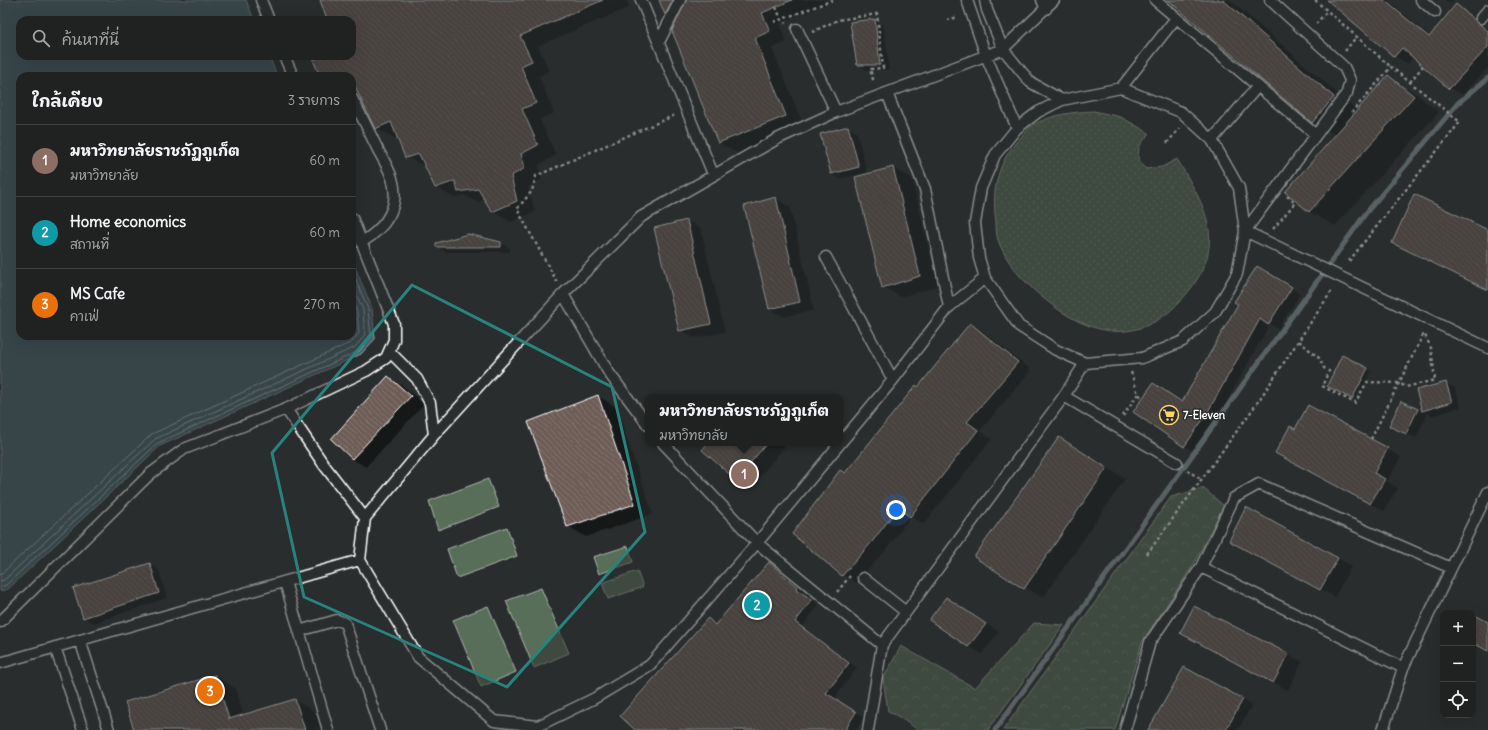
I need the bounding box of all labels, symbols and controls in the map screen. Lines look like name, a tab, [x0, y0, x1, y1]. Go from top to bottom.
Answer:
search box	[16, 16, 356, 60]
icon: search	[30, 27, 52, 49]
text: ค้นหาที่นี่	[62, 30, 119, 49]
text: ใกล้เคียง	[32, 90, 103, 112]
text: 3 รายการ	[288, 92, 340, 109]
text: มหาวิทยาลัยราชภัฏภูเก็ต	[70, 141, 240, 160]
text: 1	[42, 152, 48, 169]
text: 60 m	[309, 152, 340, 169]
text: มหาวิทยาลัย	[70, 167, 139, 184]
text: Home economics	[70, 212, 186, 231]
text: 2	[41, 224, 49, 241]
text: 60 m	[309, 224, 340, 241]
text: สถานที่	[70, 236, 109, 253]
text: MS Cafe	[70, 284, 125, 303]
text: 3	[41, 296, 49, 313]
text: 270 m	[303, 296, 340, 313]
text: คาเฟ่	[70, 308, 99, 325]
popup	[645, 394, 843, 446]
text: มหาวิทยาลัยราชภัฏภูเก็ต	[659, 401, 829, 420]
supermarket icon: 7-Eleven	[1158, 404, 1180, 426]
place label: 7-Eleven	[1183, 408, 1226, 422]
text: มหาวิทยาลัย	[659, 427, 728, 444]
pin: 1	[731, 459, 757, 489]
your location	[886, 500, 906, 520]
pin: 2	[744, 590, 770, 620]
map controls	[1440, 610, 1476, 718]
button: +	[1440, 610, 1476, 646]
button: −	[1440, 646, 1476, 682]
pin: 3	[197, 676, 223, 706]
button: locate	[1440, 682, 1476, 718]

